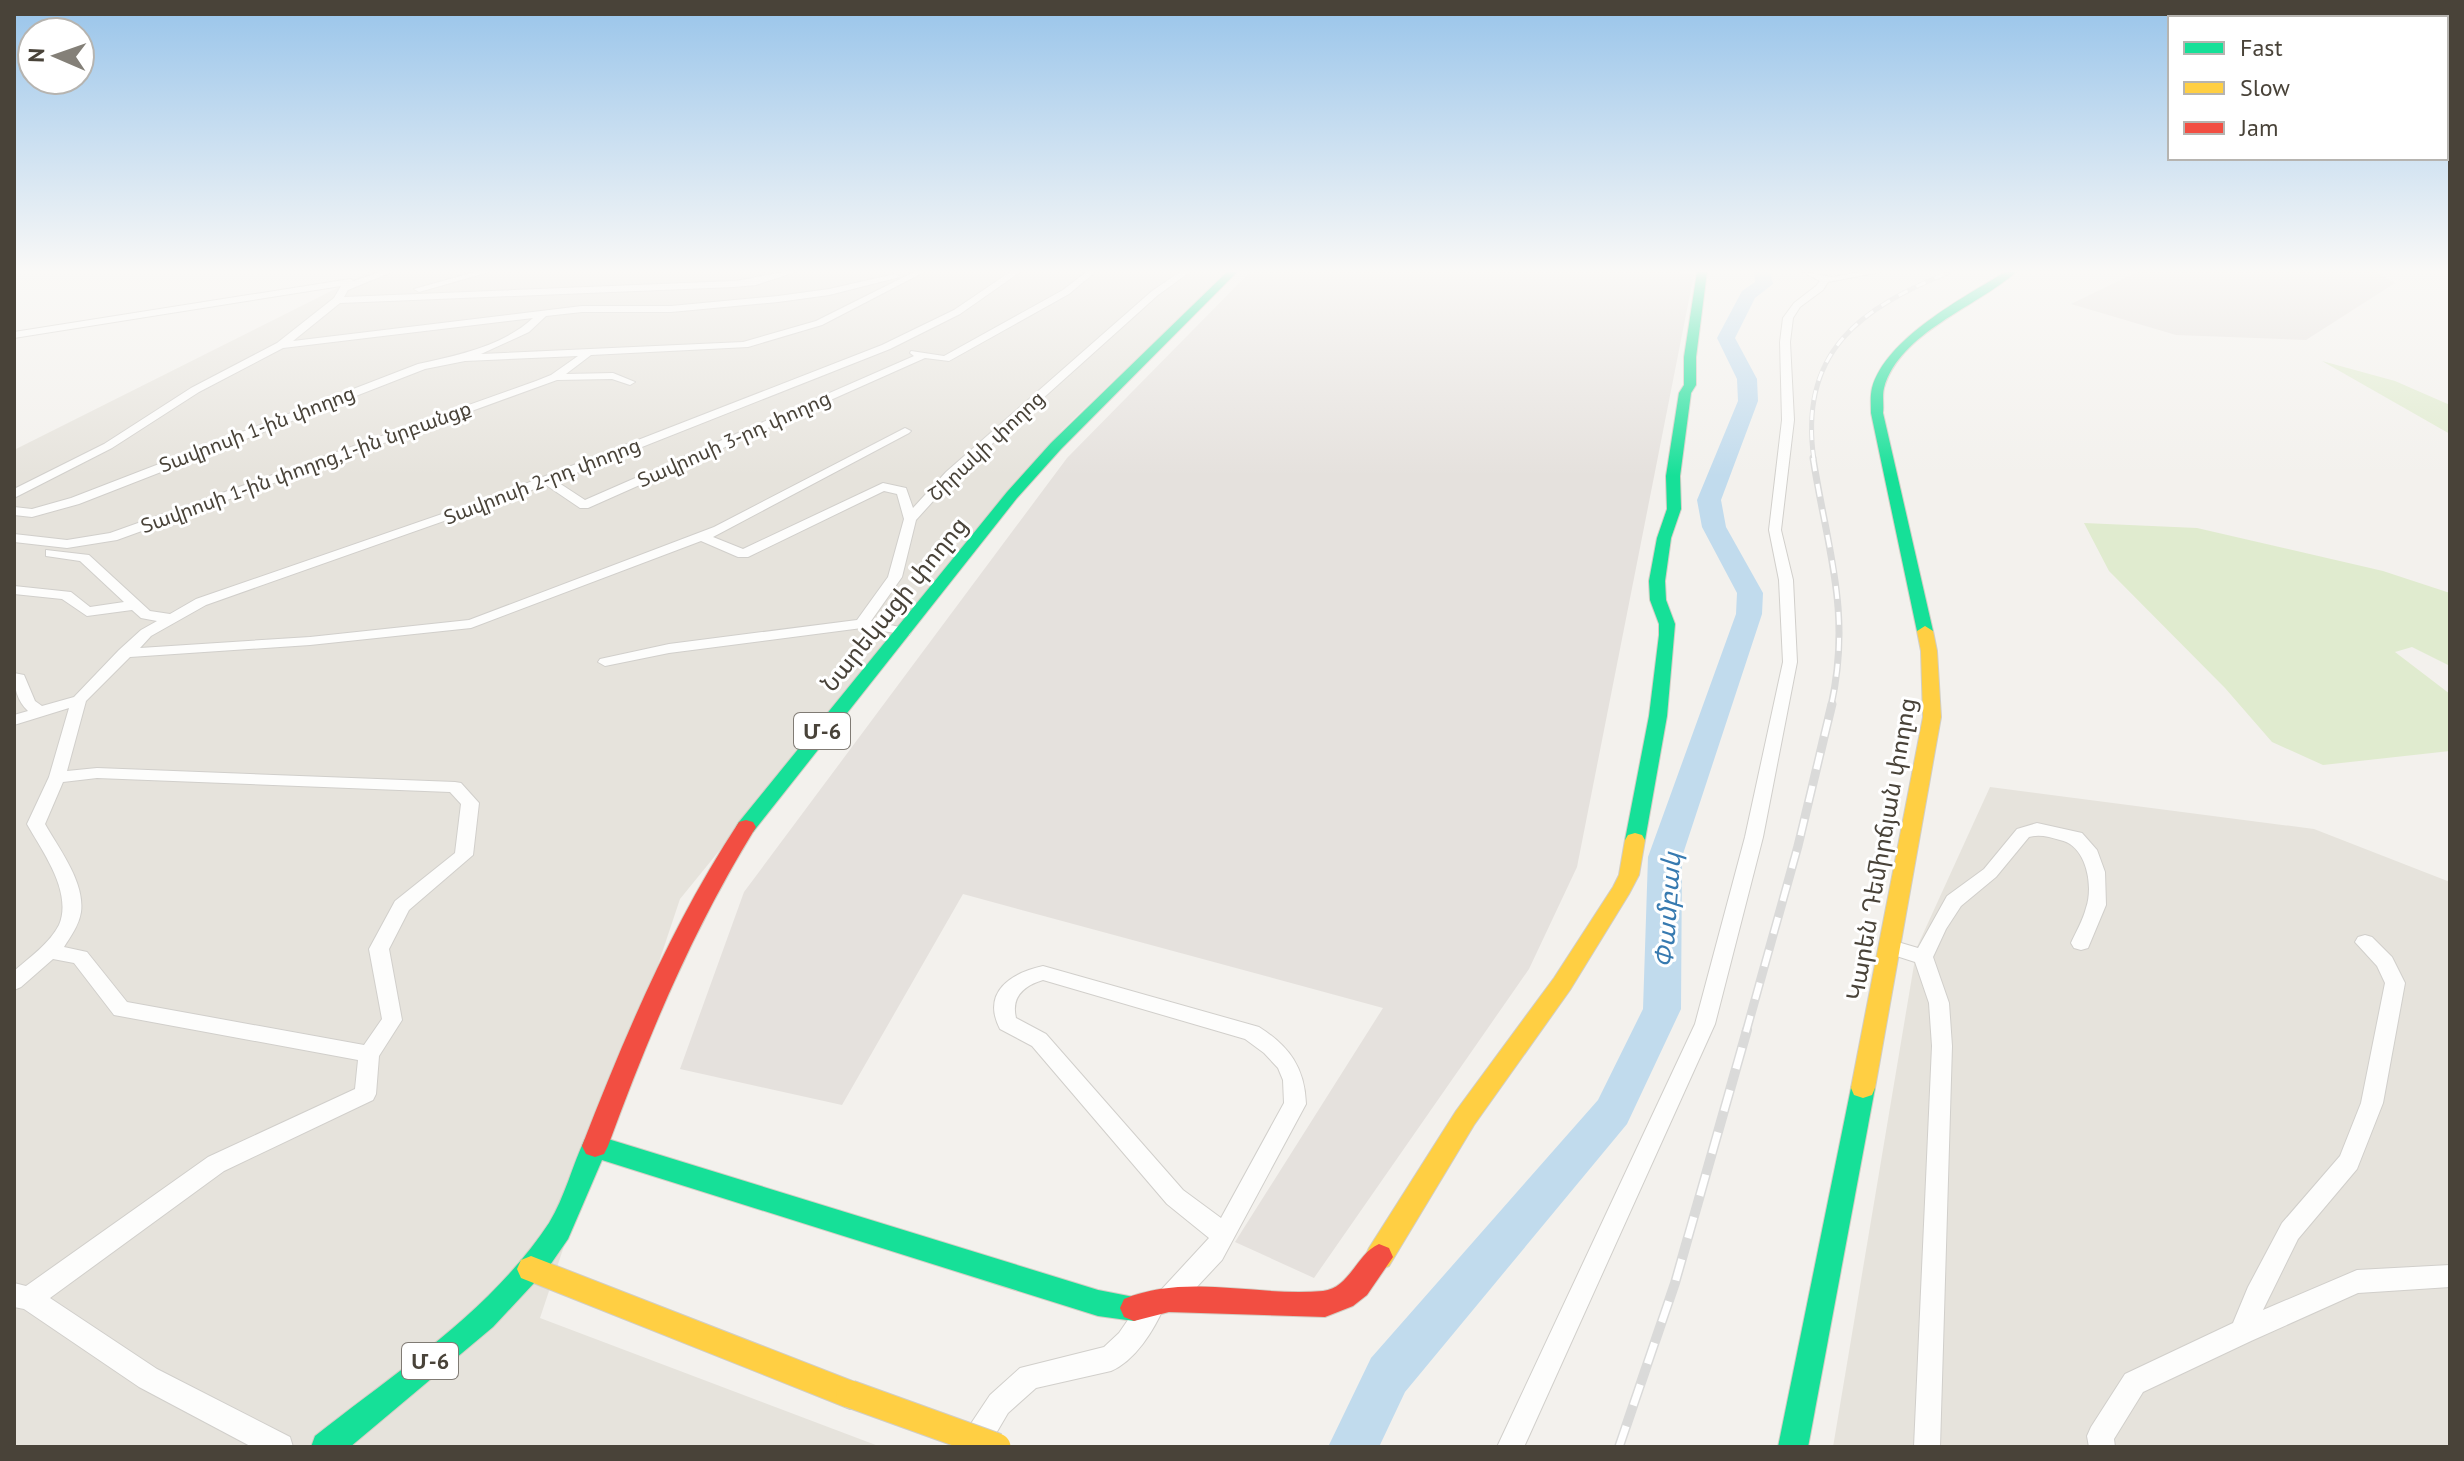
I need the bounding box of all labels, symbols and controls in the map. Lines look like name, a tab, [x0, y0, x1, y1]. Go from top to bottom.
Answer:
north arrow	[16, 16, 96, 96]
legend	[2168, 16, 2448, 160]
text: Fast	[2240, 32, 2283, 63]
text: N	[22, 48, 50, 63]
text: Slow	[2240, 72, 2290, 103]
text: Jam	[2239, 112, 2278, 143]
street label: Տավրոսի 1-ին փողոց	[155, 380, 359, 478]
street label: Տավրոսի 3-րդ փողոց	[633, 385, 835, 493]
street label: Շիրակի փողոց	[922, 385, 1050, 507]
street label: Տավրոսի 1-ին փողոց,1-ին նրբանցք	[137, 395, 475, 539]
street label: Տավրոսի 2-րդ փողոց	[440, 431, 644, 531]
street label: Նարեկացի փողոց	[814, 510, 974, 698]
street label: Կարեն Դեմիրճյան փողոց	[1839, 695, 1923, 1003]
road number: Մ-6	[794, 713, 850, 749]
water label: Փամբակ	[1647, 850, 1688, 969]
road number: Մ-6	[402, 1343, 458, 1379]

